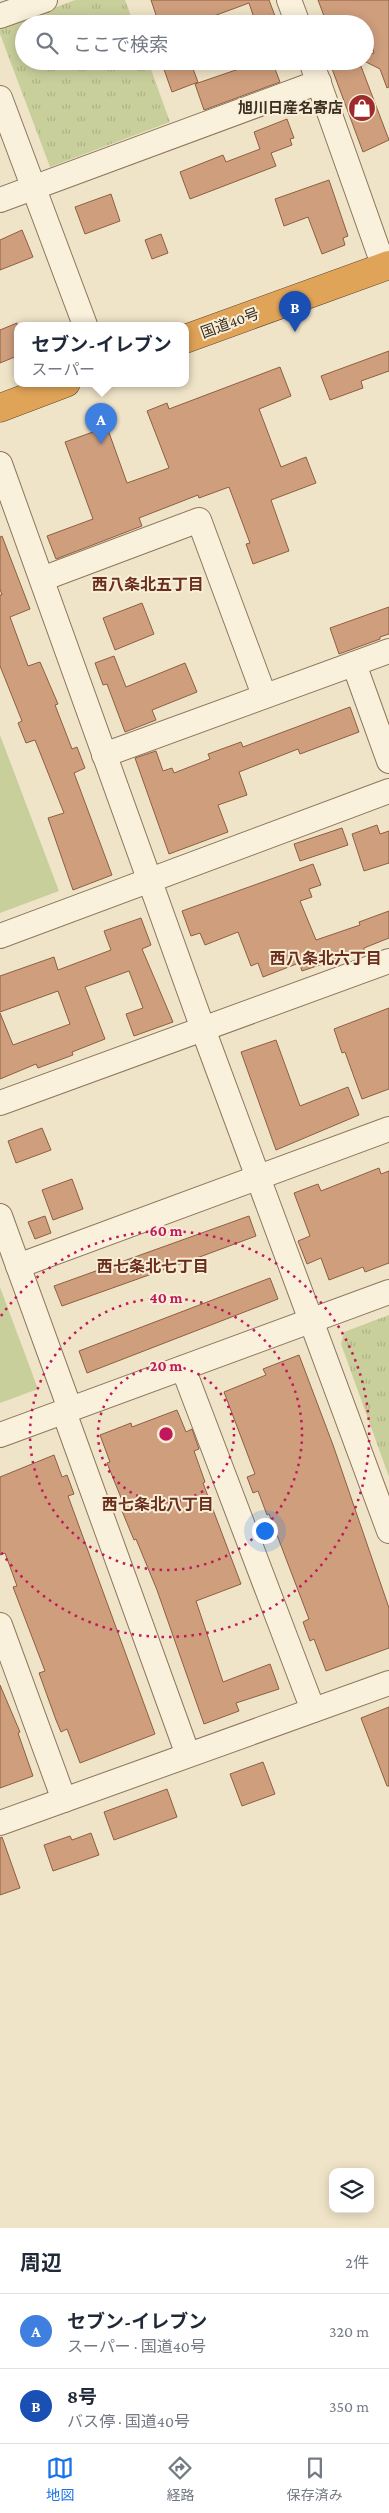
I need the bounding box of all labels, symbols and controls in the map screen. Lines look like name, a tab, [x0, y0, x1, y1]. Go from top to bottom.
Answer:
search box	[15, 15, 374, 70]
icon: search	[33, 29, 61, 57]
text: ここで検索	[73, 34, 168, 55]
shop icon: 旭川日産名寄店	[347, 93, 377, 123]
place label: 旭川日産名寄店	[238, 100, 343, 116]
pin: B	[279, 291, 311, 332]
street label: 国道40号	[199, 305, 261, 341]
popup	[14, 322, 189, 387]
text: セブン-イレブン	[31, 334, 172, 355]
text: スーパー	[31, 361, 95, 378]
pin: A	[85, 403, 117, 444]
district label: 西八条北五丁目	[92, 576, 204, 593]
district label: 西八条北六丁目	[270, 950, 382, 967]
text: 60 m	[150, 1223, 183, 1239]
district label: 西七条北七丁目	[97, 1258, 209, 1275]
text: 40 m	[150, 1290, 183, 1306]
text: 20 m	[150, 1358, 182, 1374]
centre of rings	[157, 1425, 175, 1443]
district label: 西七条北八丁目	[102, 1496, 214, 1513]
your location	[252, 1518, 278, 1544]
map controls	[329, 2168, 374, 2213]
button: layers	[329, 2168, 374, 2213]
text: 周辺	[20, 2251, 62, 2275]
text: 2件	[345, 2254, 369, 2271]
text: セブン-イレブン	[67, 2311, 207, 2332]
text: A	[31, 2323, 41, 2340]
text: 320 m	[329, 2323, 369, 2340]
text: スーパー · 国道40号	[67, 2338, 206, 2355]
text: 8号	[67, 2386, 97, 2407]
text: B	[31, 2398, 41, 2415]
text: 350 m	[329, 2398, 369, 2415]
text: バス停 · 国道40号	[67, 2413, 190, 2430]
tab: 地図	[46, 2454, 74, 2504]
tab: 経路	[166, 2454, 194, 2504]
tab: 保存済み	[287, 2454, 343, 2504]

